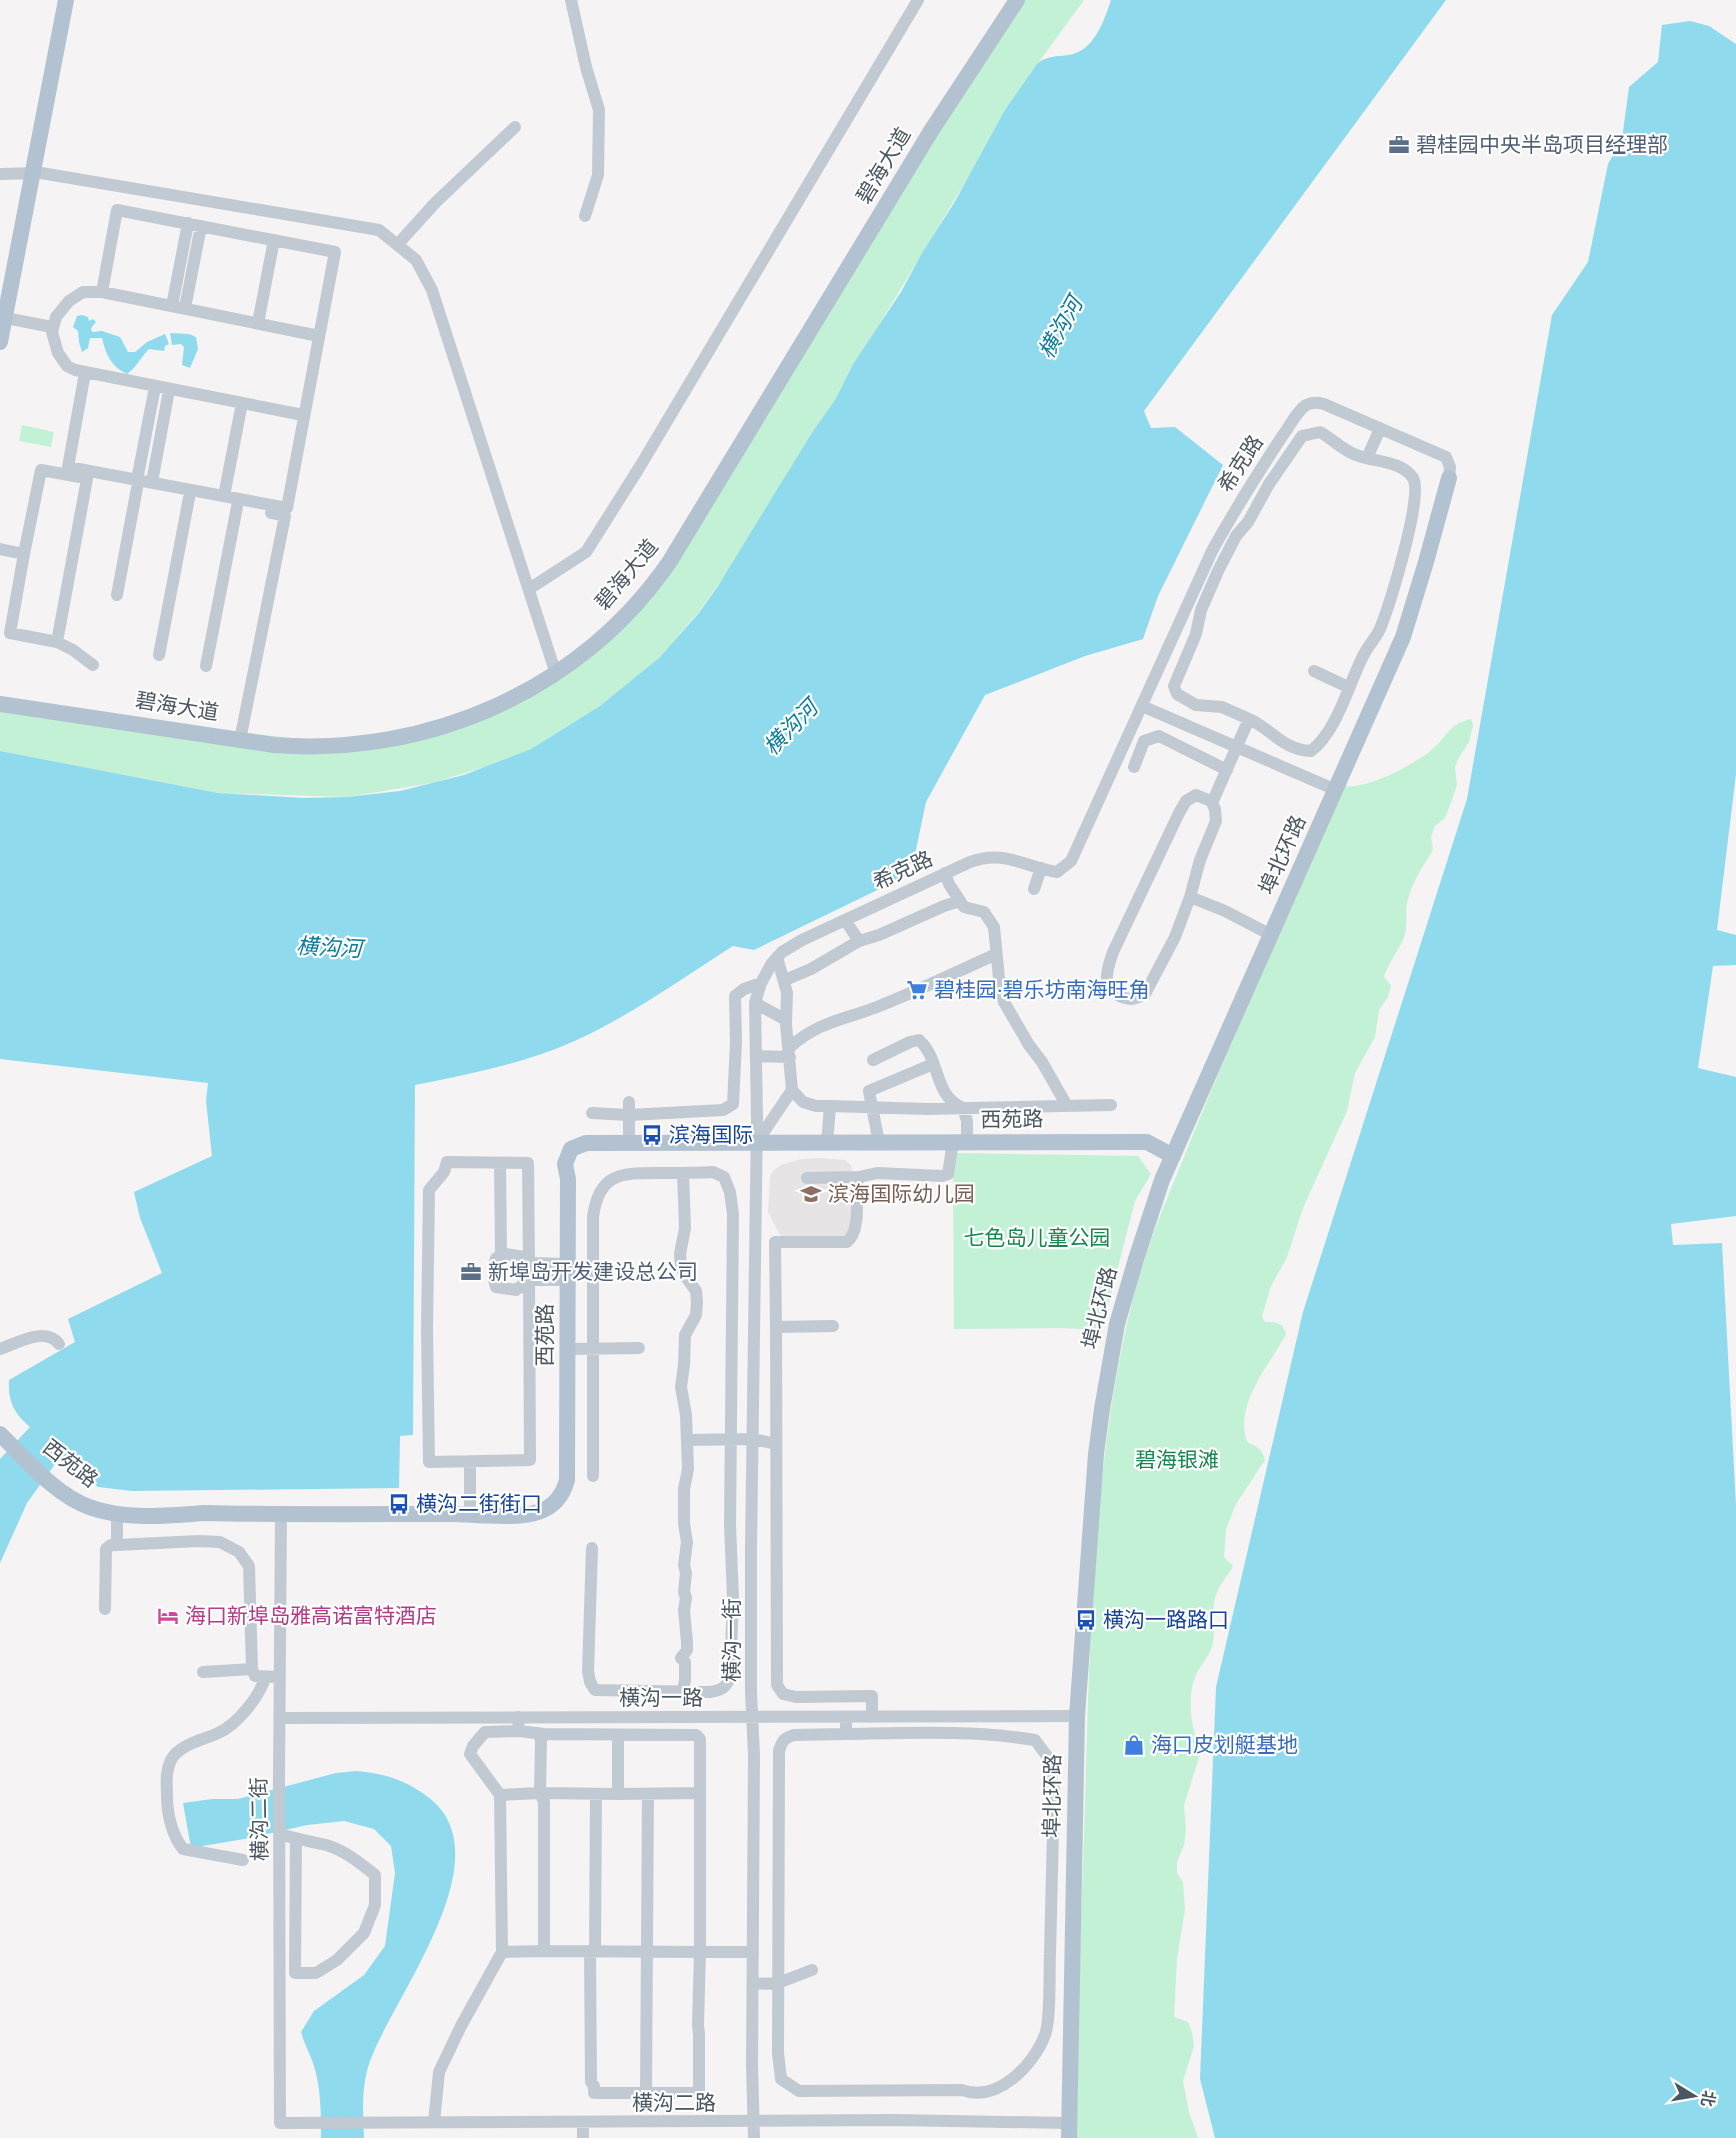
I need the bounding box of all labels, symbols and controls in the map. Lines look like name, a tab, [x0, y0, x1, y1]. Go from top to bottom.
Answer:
street label: 碧海大道	[852, 124, 916, 208]
office icon: 碧桂园中央半岛项目经理部	[1387, 133, 1411, 157]
place label: 碧桂园中央半岛项目经理部	[1416, 133, 1668, 158]
water label: 横沟河	[1034, 289, 1090, 363]
street label: 希克路	[1213, 431, 1269, 497]
street label: 碧海大道	[590, 535, 664, 615]
street label: 碧海大道	[134, 688, 220, 726]
water label: 横沟河	[759, 692, 826, 761]
street label: 埠北环路	[1254, 812, 1312, 898]
street label: 希克路	[869, 846, 937, 896]
water label: 横沟河	[295, 933, 367, 963]
supermarket icon: 碧桂园·碧乐坊南海旺角	[905, 978, 929, 1002]
place label: 碧桂园·碧乐坊南海旺角	[934, 978, 1149, 1003]
street label: 西苑路	[980, 1107, 1044, 1133]
bus stop icon: 滨海国际	[640, 1123, 664, 1147]
place label: 滨海国际	[669, 1123, 753, 1148]
school or university icon: 滨海国际幼儿园	[799, 1182, 823, 1206]
place label: 滨海国际幼儿园	[828, 1182, 975, 1207]
park label: 七色岛儿童公园	[964, 1226, 1111, 1251]
office icon: 新埠岛开发建设总公司	[459, 1260, 483, 1284]
place label: 新埠岛开发建设总公司	[488, 1260, 698, 1285]
street label: 埠北环路	[1078, 1264, 1122, 1352]
street label: 西苑路	[533, 1304, 558, 1367]
street label: 西苑路	[37, 1435, 103, 1493]
park label: 碧海银滩	[1135, 1448, 1219, 1473]
bus stop icon: 横沟二街街口	[387, 1492, 411, 1516]
place label: 横沟二街街口	[416, 1492, 542, 1517]
street label: 横沟一街	[720, 1598, 745, 1682]
hotel icon: 海口新埠岛雅高诺富特酒店	[156, 1604, 180, 1628]
place label: 海口新埠岛雅高诺富特酒店	[185, 1604, 437, 1629]
bus stop icon: 横沟一路路口	[1074, 1608, 1098, 1632]
place label: 横沟一路路口	[1103, 1608, 1229, 1633]
street label: 横沟一路	[619, 1686, 703, 1711]
shop icon: 海口皮划艇基地	[1122, 1733, 1146, 1757]
place label: 海口皮划艇基地	[1151, 1733, 1298, 1758]
street label: 埠北环路	[1040, 1754, 1066, 1838]
street label: 横沟二街	[247, 1777, 273, 1861]
north arrow	[1664, 2066, 1724, 2126]
text: 北	[1696, 2089, 1719, 2108]
street label: 横沟二路	[632, 2091, 716, 2116]

